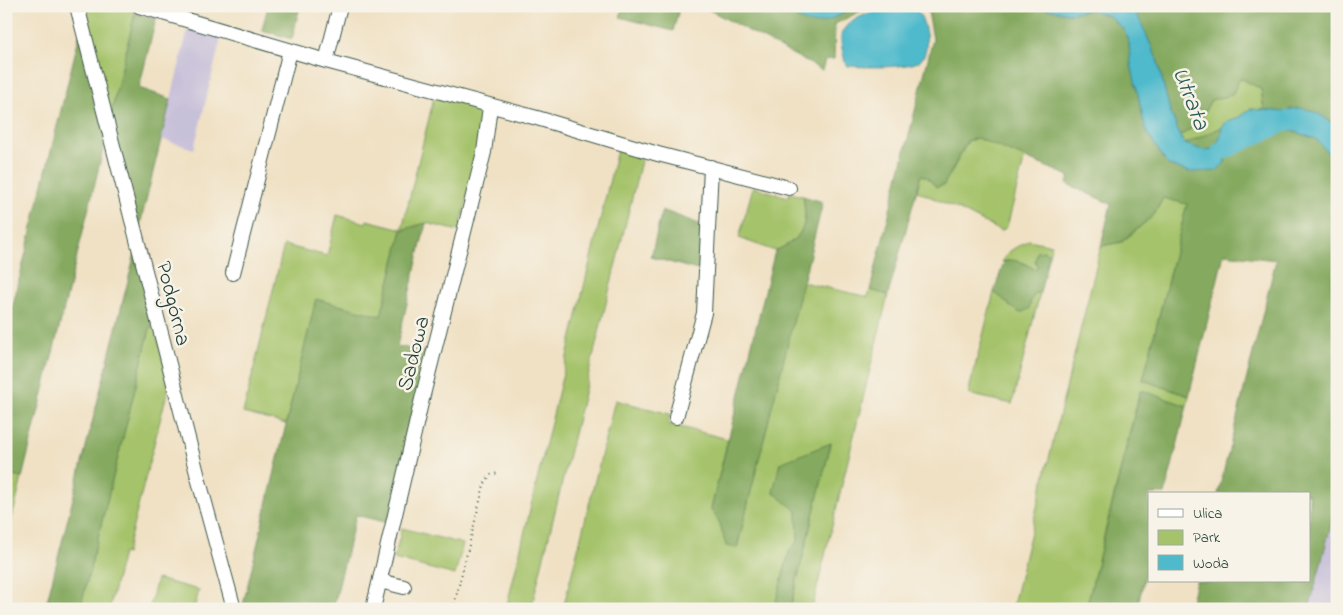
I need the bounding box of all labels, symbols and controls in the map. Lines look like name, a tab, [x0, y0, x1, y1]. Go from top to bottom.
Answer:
water label: Utrata	[1162, 62, 1218, 136]
street label: Podgórna	[145, 258, 198, 350]
street label: Sadowa	[390, 313, 440, 395]
legend	[1148, 492, 1310, 582]
text: Ulica	[1193, 503, 1222, 525]
text: Park	[1193, 527, 1221, 549]
text: Woda	[1193, 553, 1229, 575]

